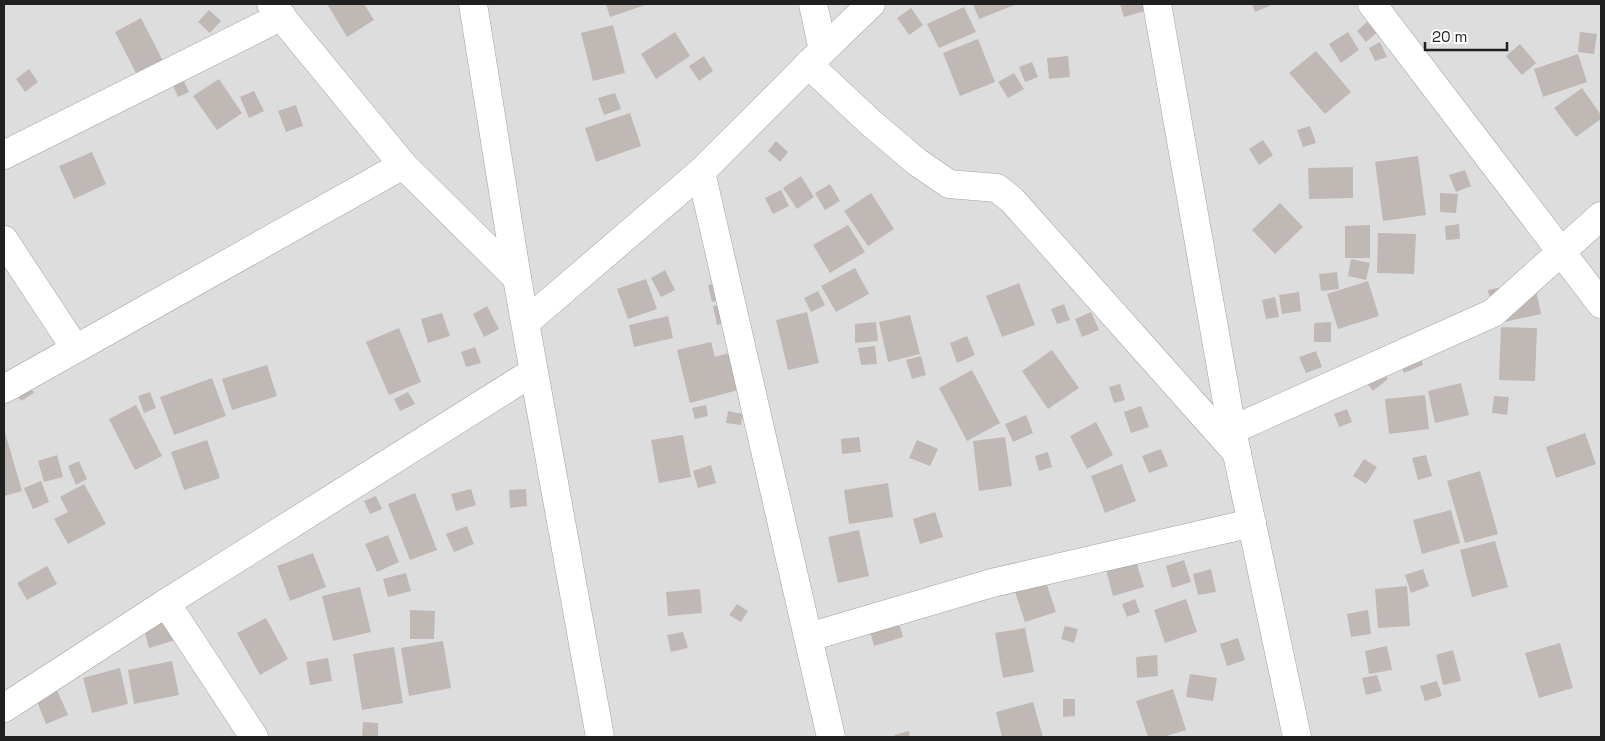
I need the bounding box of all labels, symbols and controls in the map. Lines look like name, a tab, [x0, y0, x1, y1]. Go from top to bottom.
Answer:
scale bar	[1425, 20, 1508, 52]
text: 20 m	[1432, 27, 1467, 46]

